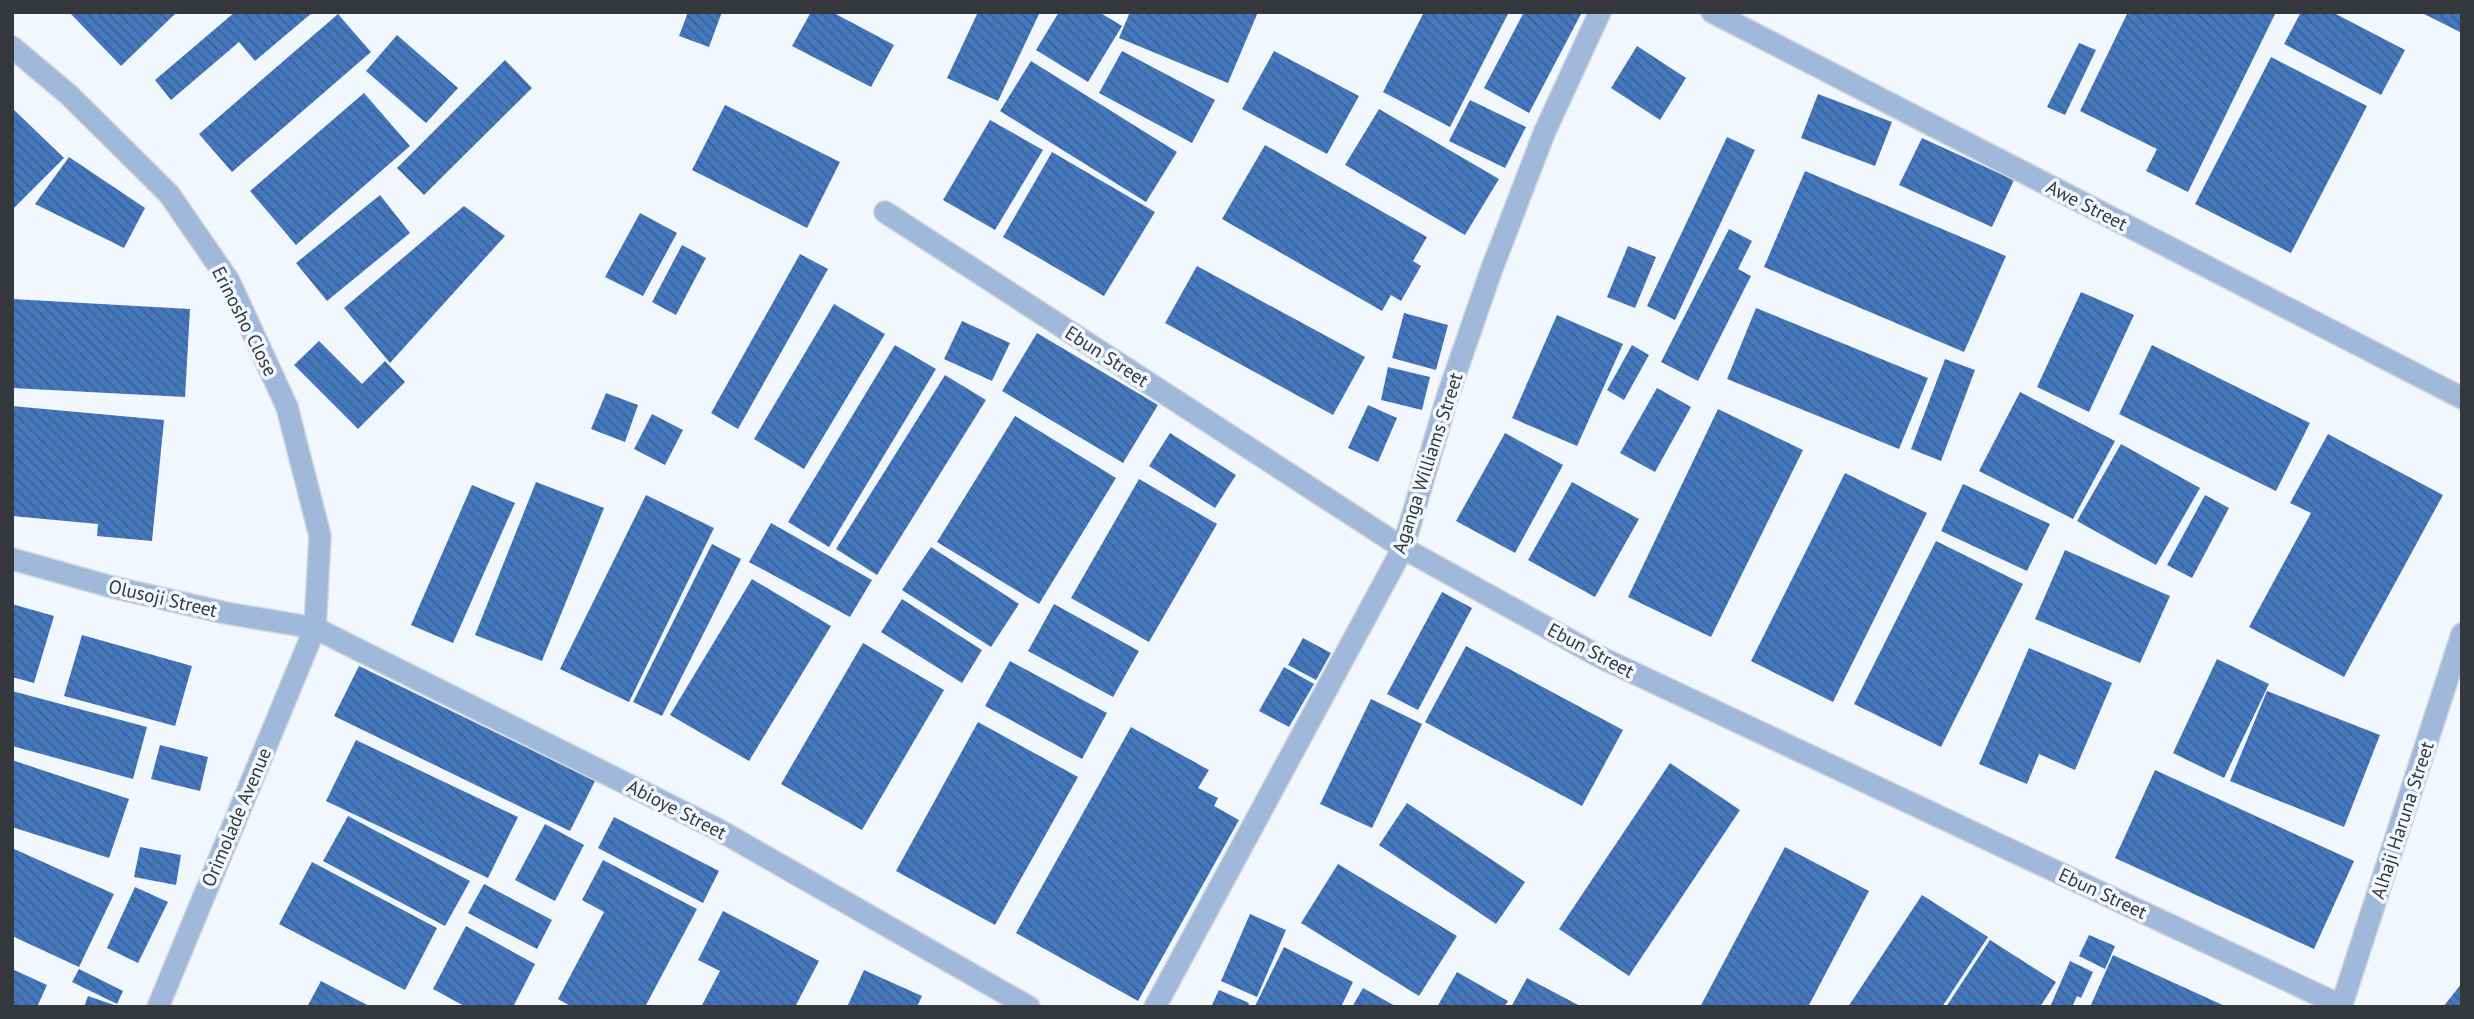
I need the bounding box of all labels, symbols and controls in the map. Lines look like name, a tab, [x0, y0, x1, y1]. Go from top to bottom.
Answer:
street label: Awe Street	[2042, 174, 2132, 236]
street label: Erinosho Close	[207, 262, 283, 380]
street label: Ebun Street	[1061, 320, 1154, 392]
street label: Aganga Williams Street	[1386, 369, 1468, 556]
street label: Olusoji Street	[106, 574, 220, 622]
street label: Ebun Street	[1544, 617, 1639, 683]
street label: Alhaji Haruna Street	[2365, 738, 2439, 902]
street label: Orimolade Avenue	[196, 744, 276, 890]
street label: Abioye Street	[623, 774, 731, 845]
street label: Ebun Street	[2055, 862, 2151, 924]

